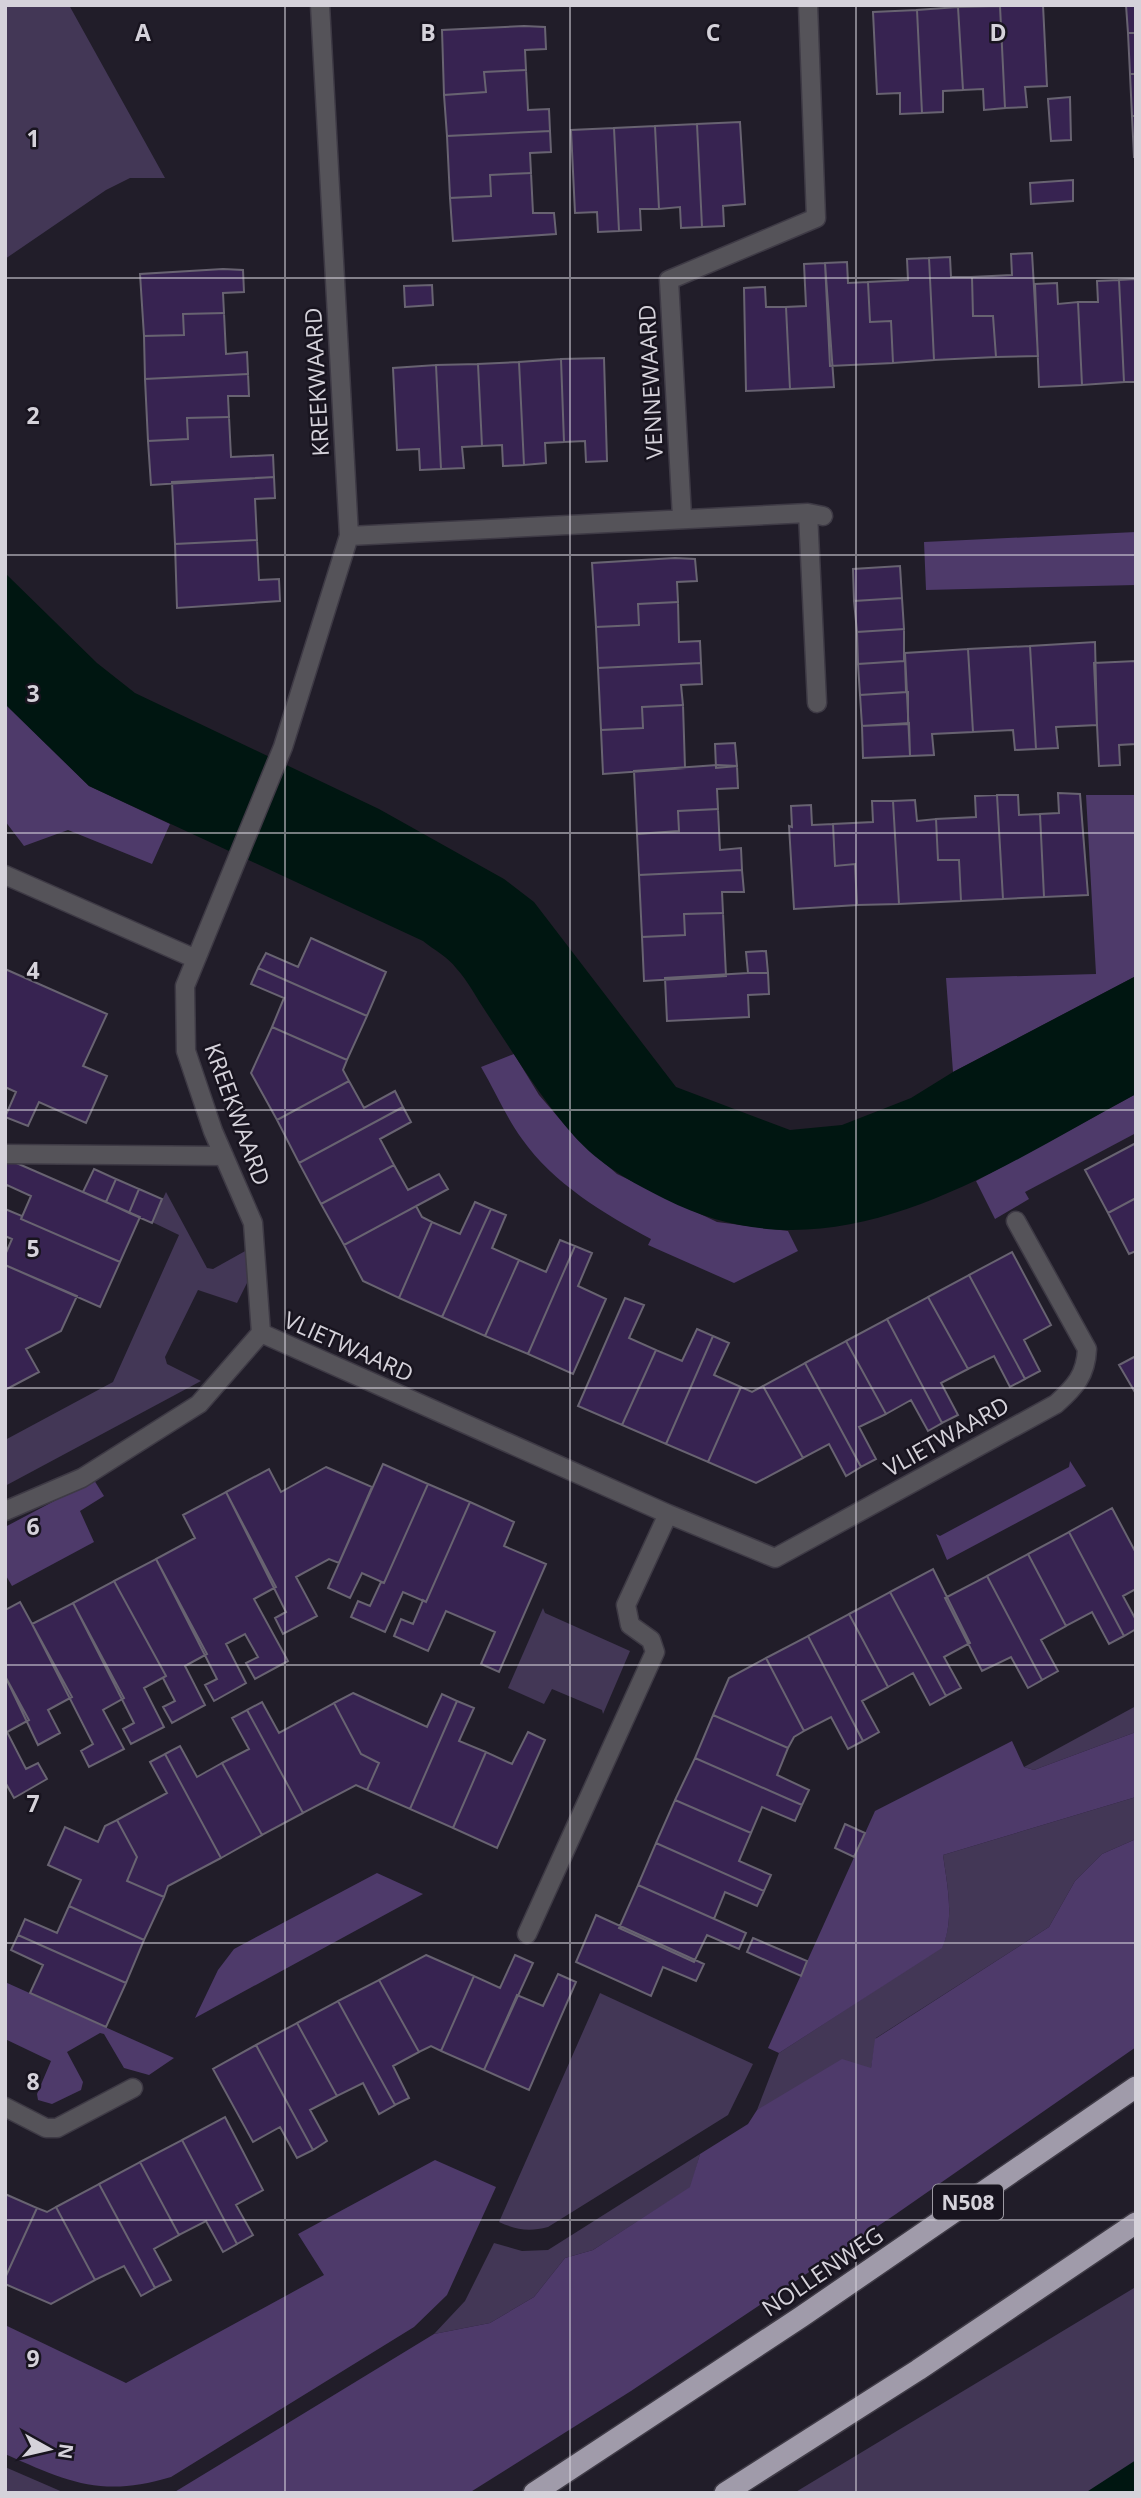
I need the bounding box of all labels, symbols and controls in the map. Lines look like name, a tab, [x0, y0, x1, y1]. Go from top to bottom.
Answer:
text: A	[135, 16, 151, 48]
text: B	[420, 16, 436, 48]
text: C	[706, 16, 720, 48]
text: D	[989, 16, 1007, 48]
text: 1	[26, 122, 40, 154]
street label: VENNEWAARD	[630, 304, 670, 460]
street label: KREEKWAARD	[296, 307, 336, 457]
text: 2	[26, 399, 40, 431]
text: 3	[26, 677, 40, 709]
text: 4	[26, 954, 40, 986]
street label: KREEKWAARD	[197, 1038, 279, 1190]
text: 5	[26, 1232, 40, 1264]
street label: VLIETWAARD	[279, 1303, 419, 1389]
street label: VLIETWAARD	[878, 1388, 1014, 1484]
text: 6	[26, 1510, 40, 1542]
text: 7	[26, 1787, 40, 1819]
text: 8	[26, 2065, 40, 2097]
road number: N508	[933, 2184, 1003, 2220]
street label: NOLLENWEG	[755, 2219, 889, 2323]
text: 9	[26, 2342, 40, 2374]
north arrow	[14, 2414, 84, 2484]
text: N	[52, 2442, 80, 2461]

